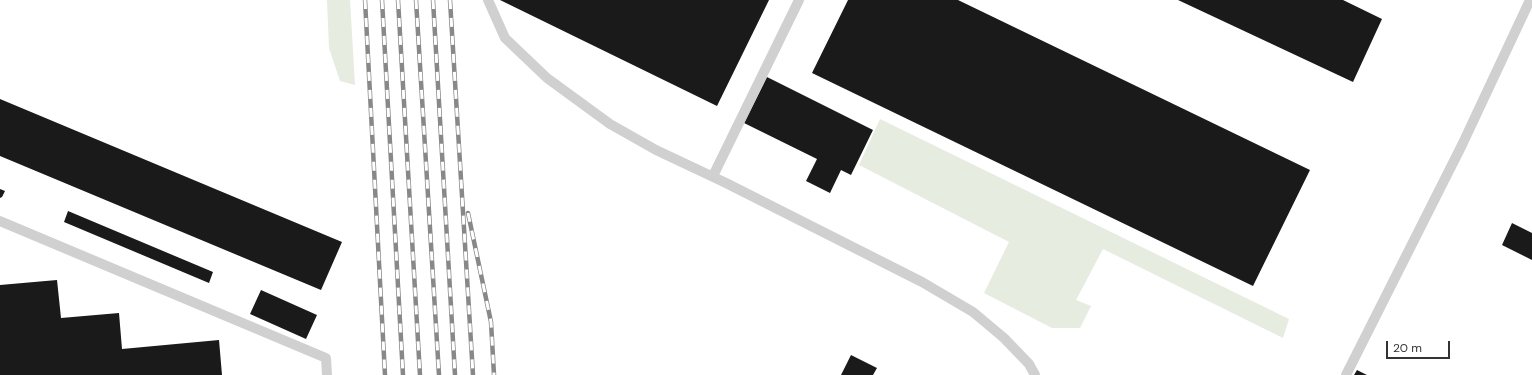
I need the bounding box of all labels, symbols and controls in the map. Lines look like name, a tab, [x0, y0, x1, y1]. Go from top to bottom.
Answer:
scale bar	[1388, 333, 1452, 359]
text: 20 m	[1393, 340, 1422, 356]

